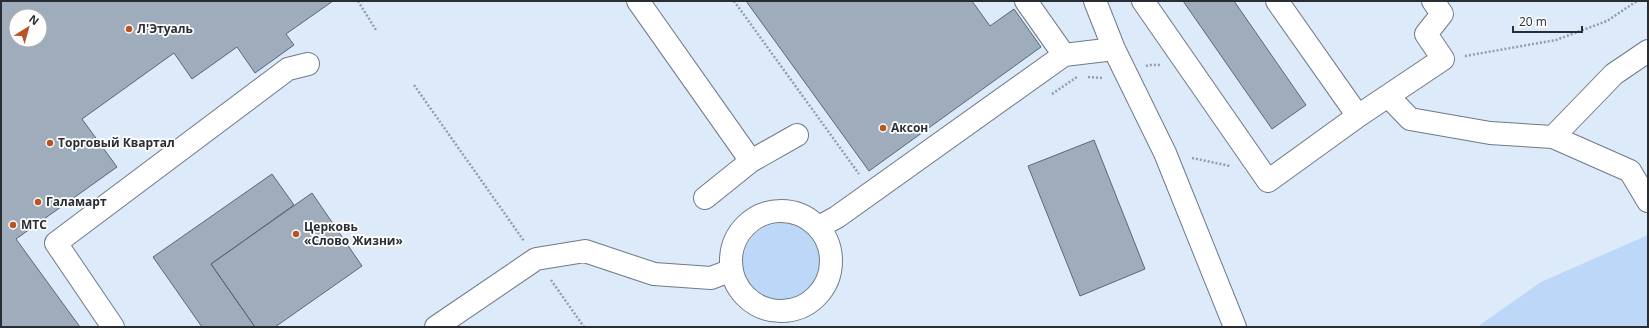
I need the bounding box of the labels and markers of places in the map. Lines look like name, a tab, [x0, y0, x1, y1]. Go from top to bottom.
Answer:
place label: Л'Этуаль	[137, 20, 193, 37]
marker: Л'Этуаль	[124, 24, 134, 34]
place label: Аксон	[891, 119, 928, 136]
marker: Аксон	[878, 123, 888, 133]
place label: Торговый Квартал	[58, 134, 175, 151]
marker: Торговый Квартал	[45, 138, 55, 148]
place label: Галамарт	[46, 193, 107, 210]
marker: Галамарт	[33, 197, 43, 207]
place label: МТС	[21, 216, 47, 233]
place label: Церковь «Слово Жизни»	[304, 218, 403, 249]
marker: МТС	[8, 220, 18, 230]
marker: Церковь «Слово Жизни»	[291, 229, 301, 239]

